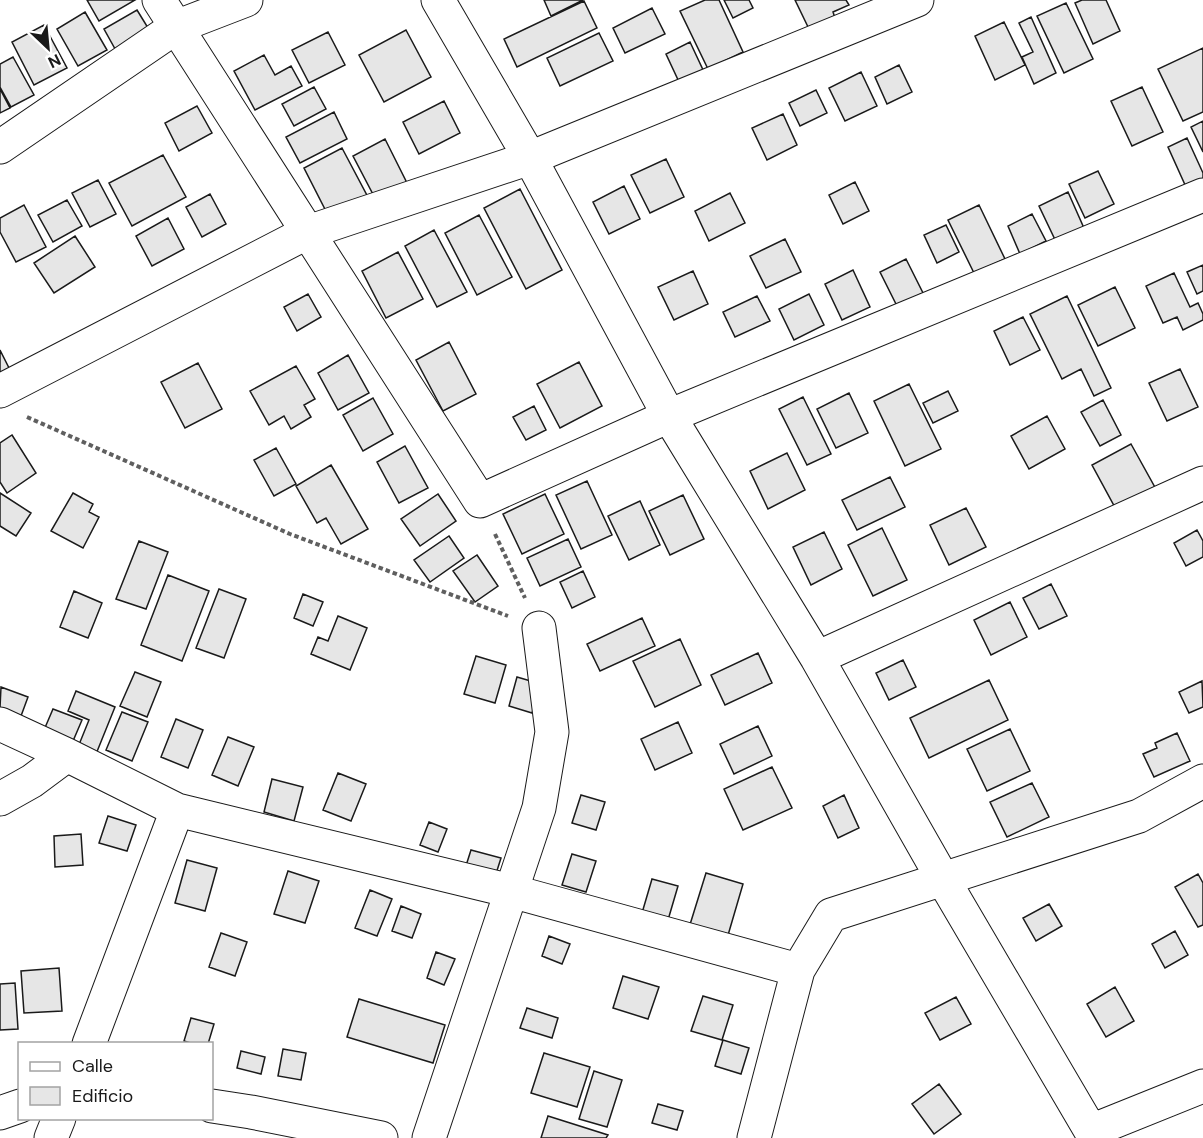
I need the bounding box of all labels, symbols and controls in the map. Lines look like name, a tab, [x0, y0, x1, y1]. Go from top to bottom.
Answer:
north arrow	[18, 18, 78, 78]
text: N	[45, 49, 64, 73]
legend	[18, 1042, 213, 1120]
text: Calle	[72, 1054, 113, 1078]
text: Edificio	[72, 1084, 133, 1108]

